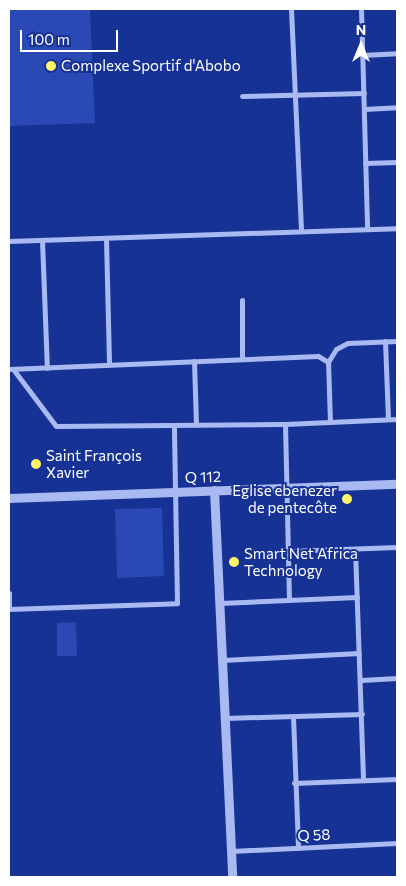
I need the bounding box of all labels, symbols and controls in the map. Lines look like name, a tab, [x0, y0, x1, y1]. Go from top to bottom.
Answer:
scale bar	[22, 20, 120, 52]
north arrow	[336, 20, 386, 70]
text: N	[356, 21, 366, 38]
text: 100 m	[28, 30, 70, 48]
place label: Complexe Sportif d'Abobo	[61, 57, 241, 75]
marker: Complexe Sportif d'Abobo	[45, 60, 57, 72]
place label: Saint François Xavier	[46, 446, 142, 481]
marker: Saint François Xavier	[30, 458, 42, 470]
street label: Q 112	[185, 467, 221, 487]
place label: Eglise ebenezer de pentecôte	[232, 481, 337, 516]
marker: Eglise ebenezer de pentecôte	[341, 493, 353, 505]
place label: Smart Net Africa Technology	[244, 544, 358, 579]
marker: Smart Net Africa Technology	[228, 556, 240, 568]
street label: Q 58	[297, 825, 331, 845]

